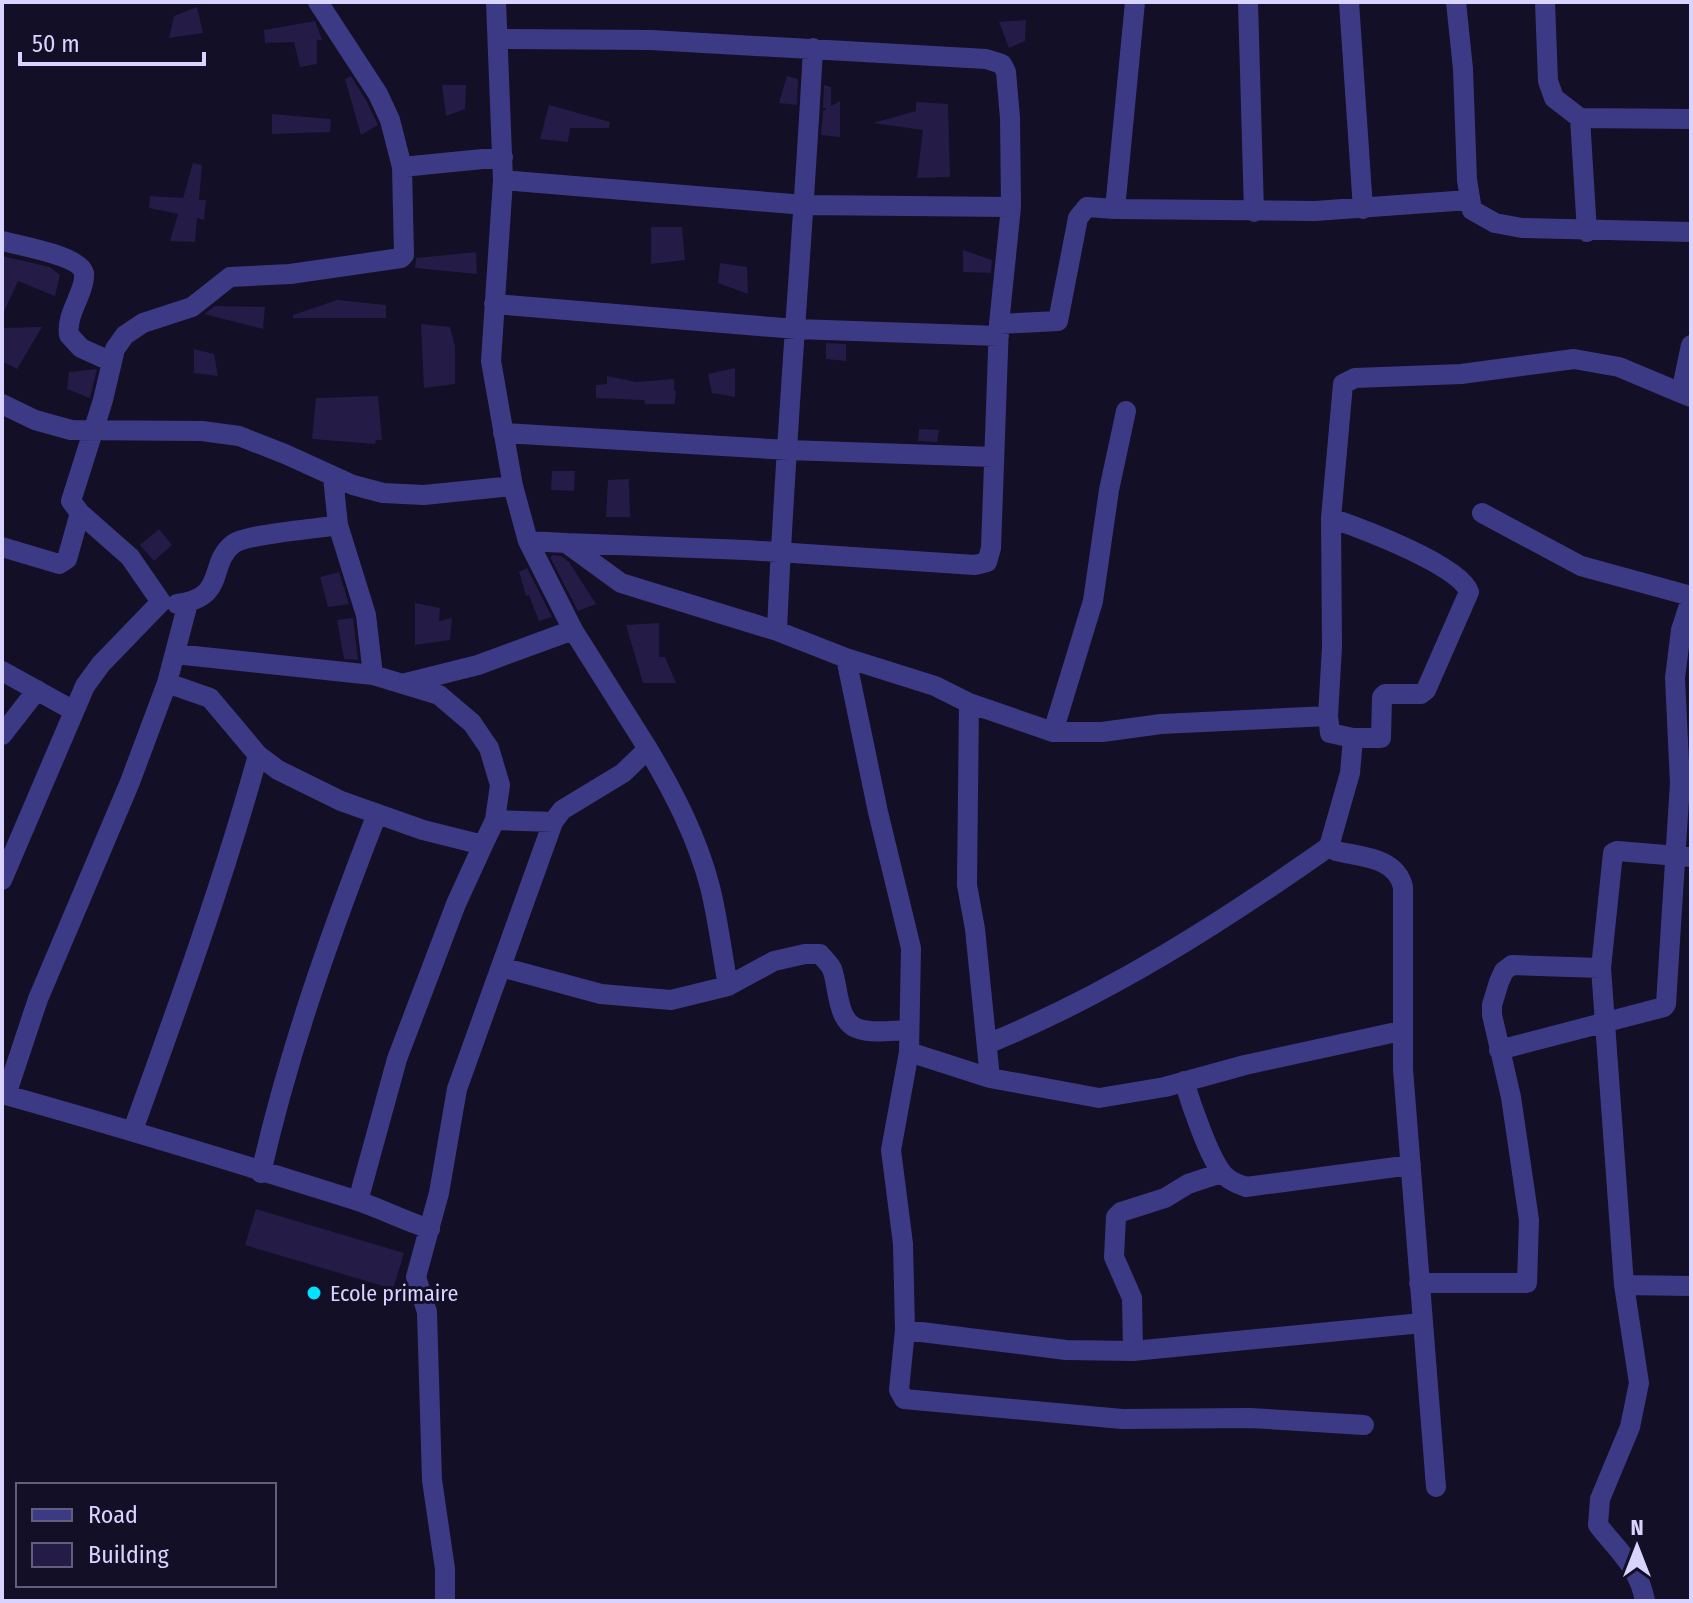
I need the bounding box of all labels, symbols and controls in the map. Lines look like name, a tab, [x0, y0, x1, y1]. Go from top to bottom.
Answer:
scale bar	[20, 16, 204, 66]
text: 50 m	[32, 30, 80, 58]
place label: Ecole primaire	[330, 1280, 458, 1307]
marker: Ecole primaire	[305, 1284, 323, 1302]
legend	[16, 1483, 276, 1587]
text: Road	[88, 1501, 138, 1529]
north arrow	[1597, 1507, 1677, 1587]
text: N	[1630, 1514, 1644, 1541]
text: Building	[88, 1541, 170, 1569]

